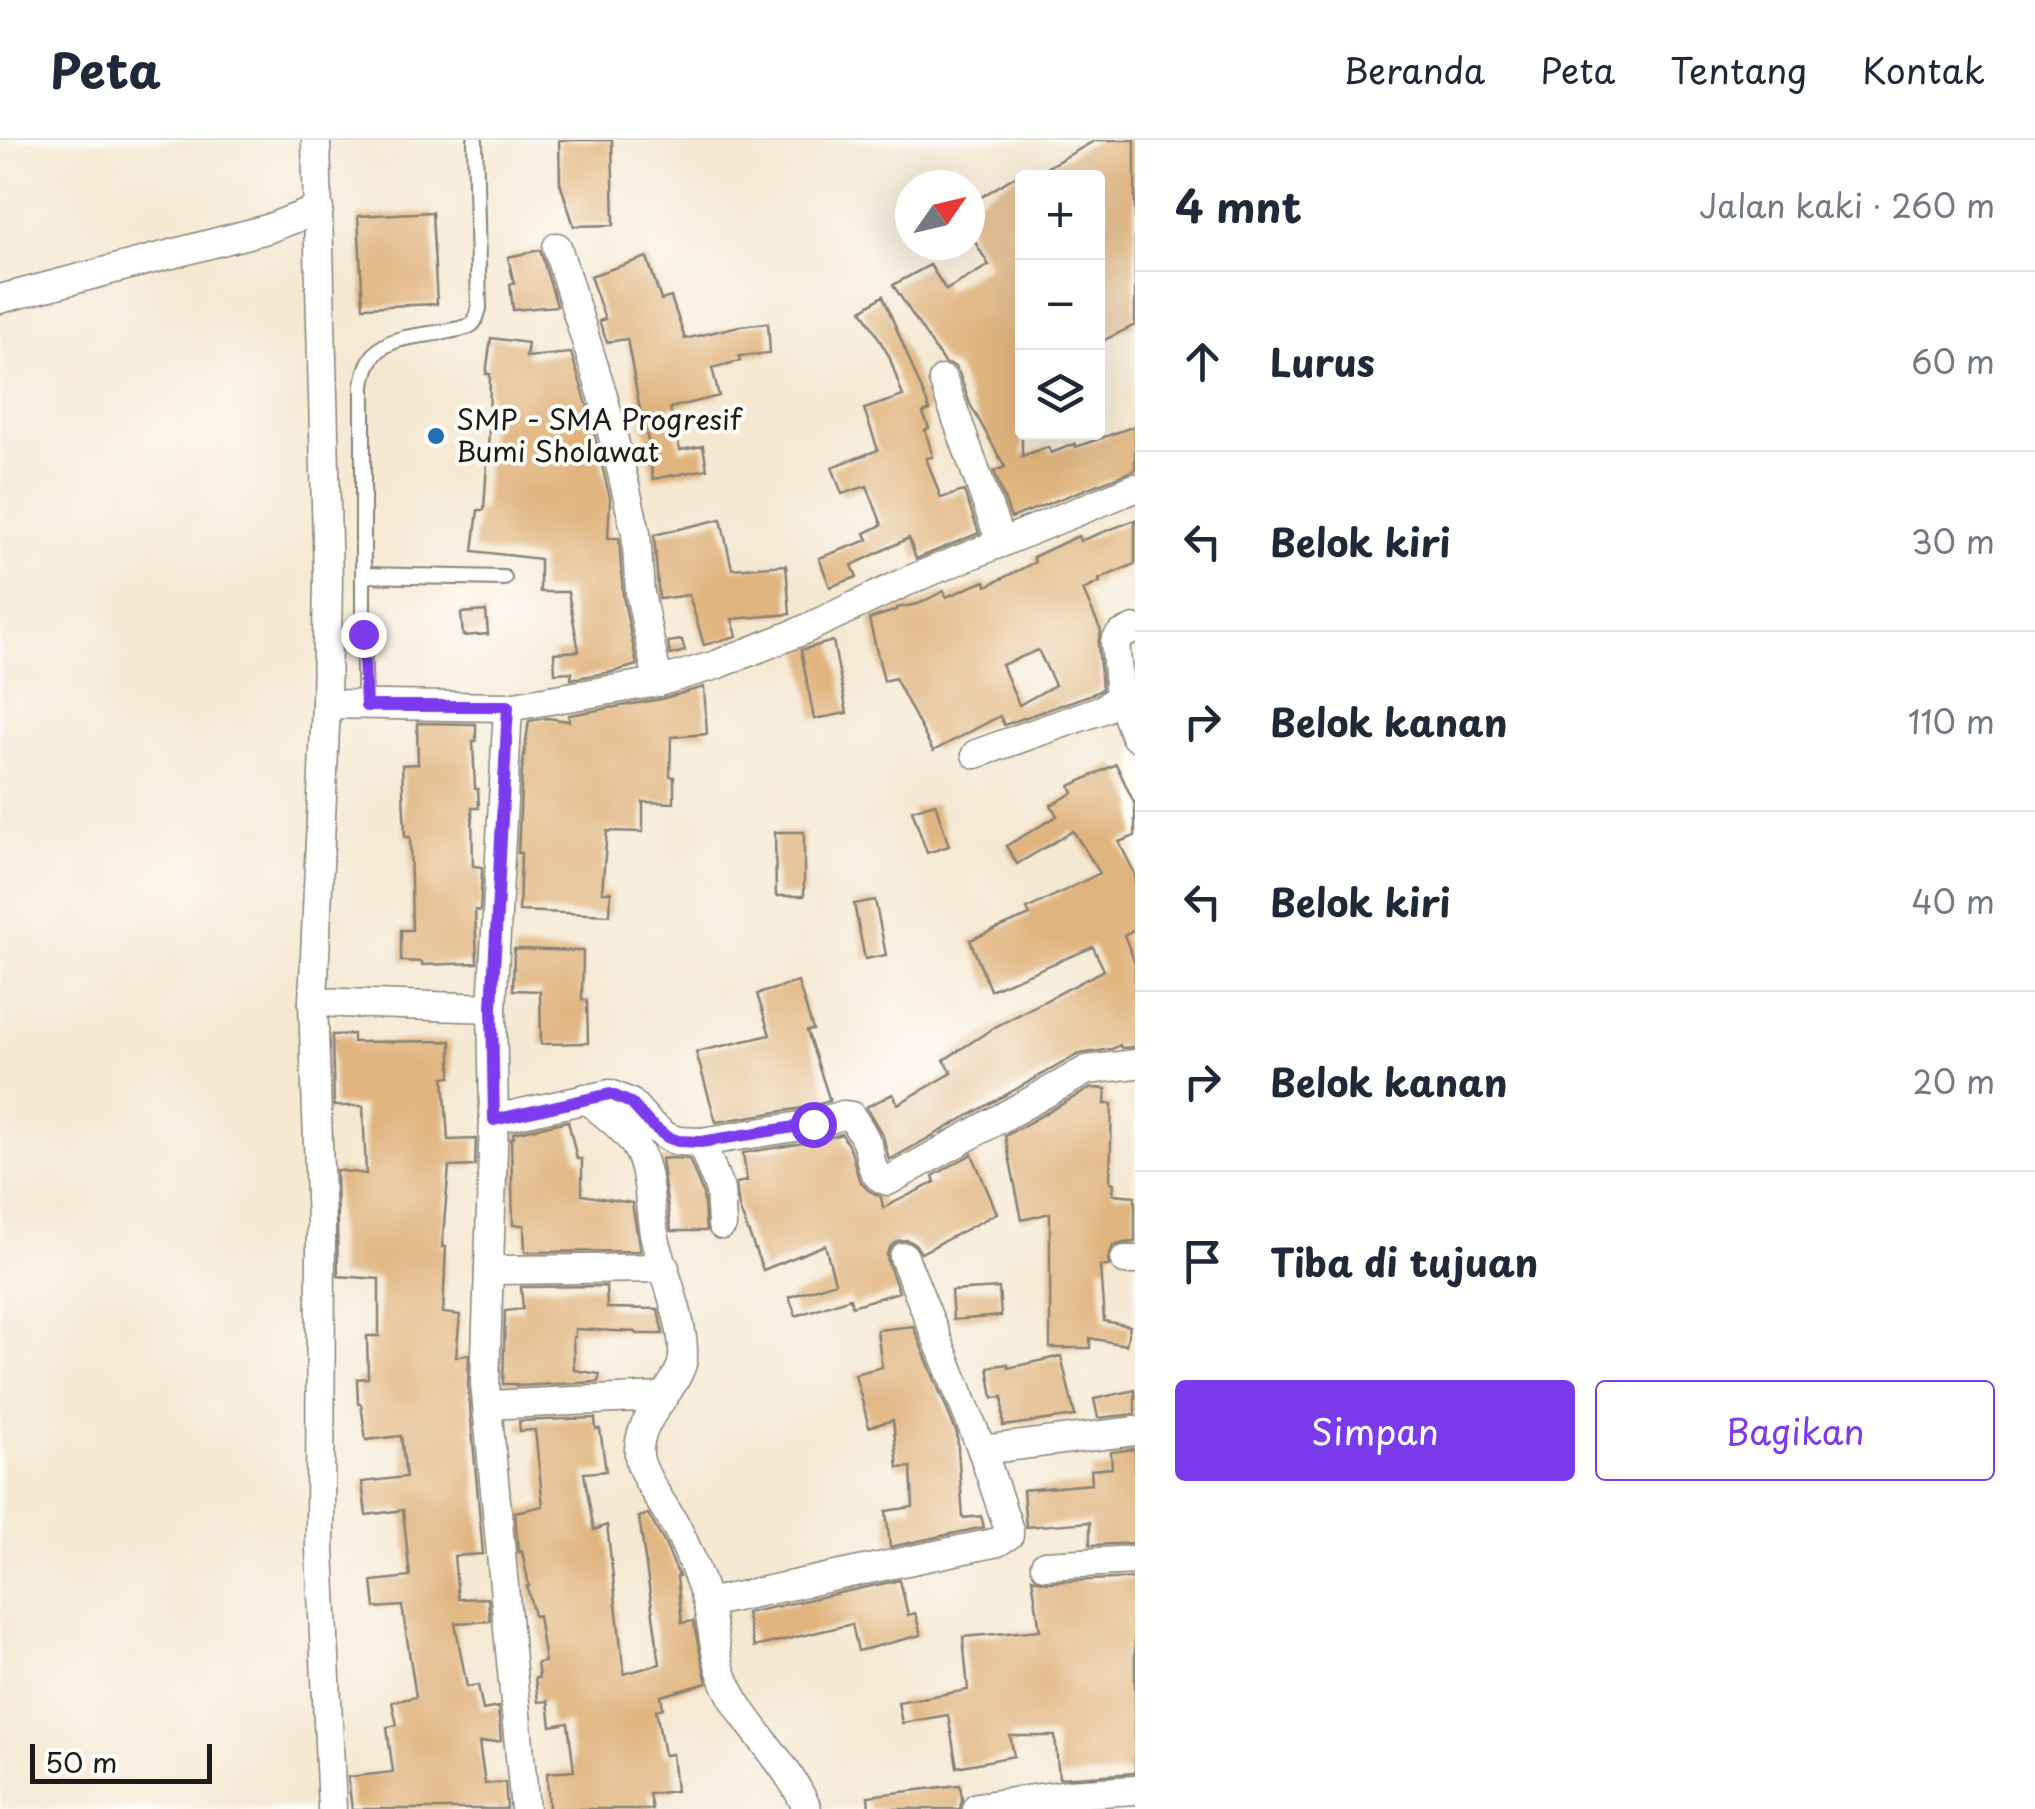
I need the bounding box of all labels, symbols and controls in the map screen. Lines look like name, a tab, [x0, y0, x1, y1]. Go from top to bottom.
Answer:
text: Peta	[50, 33, 161, 105]
text: Beranda	[1343, 43, 1485, 96]
text: Peta	[1540, 43, 1615, 96]
text: Tentang	[1670, 43, 1807, 96]
text: Kontak	[1862, 43, 1985, 96]
north arrow	[895, 170, 985, 260]
map controls	[1015, 170, 1105, 440]
button: +	[1015, 170, 1105, 260]
text: 4 mnt	[1175, 174, 1302, 237]
text: Jalan kaki · 260 m	[1699, 181, 1995, 229]
button: −	[1015, 260, 1105, 350]
text: Lurus	[1270, 333, 1375, 390]
icon: ahead	[1175, 334, 1230, 389]
text: 60 m	[1911, 337, 1995, 385]
button: layers	[1015, 350, 1105, 440]
place label: SMP - SMA Progresif Bumi Sholawat	[456, 397, 744, 472]
marker: SMP - SMA Progresif Bumi Sholawat	[425, 425, 447, 447]
text: Belok kiri	[1270, 513, 1450, 570]
icon: left	[1175, 514, 1230, 569]
text: 30 m	[1911, 517, 1995, 565]
route end	[341, 612, 387, 658]
text: Belok kanan	[1270, 693, 1507, 750]
icon: right	[1175, 694, 1230, 749]
text: 110 m	[1908, 697, 1995, 745]
text: Belok kiri	[1270, 873, 1450, 930]
icon: left	[1175, 874, 1230, 929]
text: 40 m	[1911, 877, 1995, 925]
text: Belok kanan	[1270, 1053, 1507, 1110]
icon: right	[1175, 1054, 1230, 1109]
text: 20 m	[1913, 1057, 1995, 1105]
route start	[791, 1102, 837, 1148]
text: Tiba di tujuan	[1270, 1233, 1538, 1290]
icon: arrive	[1175, 1234, 1230, 1289]
button: Simpan	[1175, 1380, 1575, 1481]
button: Bagikan	[1595, 1380, 1995, 1481]
scale bar	[30, 1739, 212, 1784]
text: 50 m	[45, 1740, 118, 1783]

